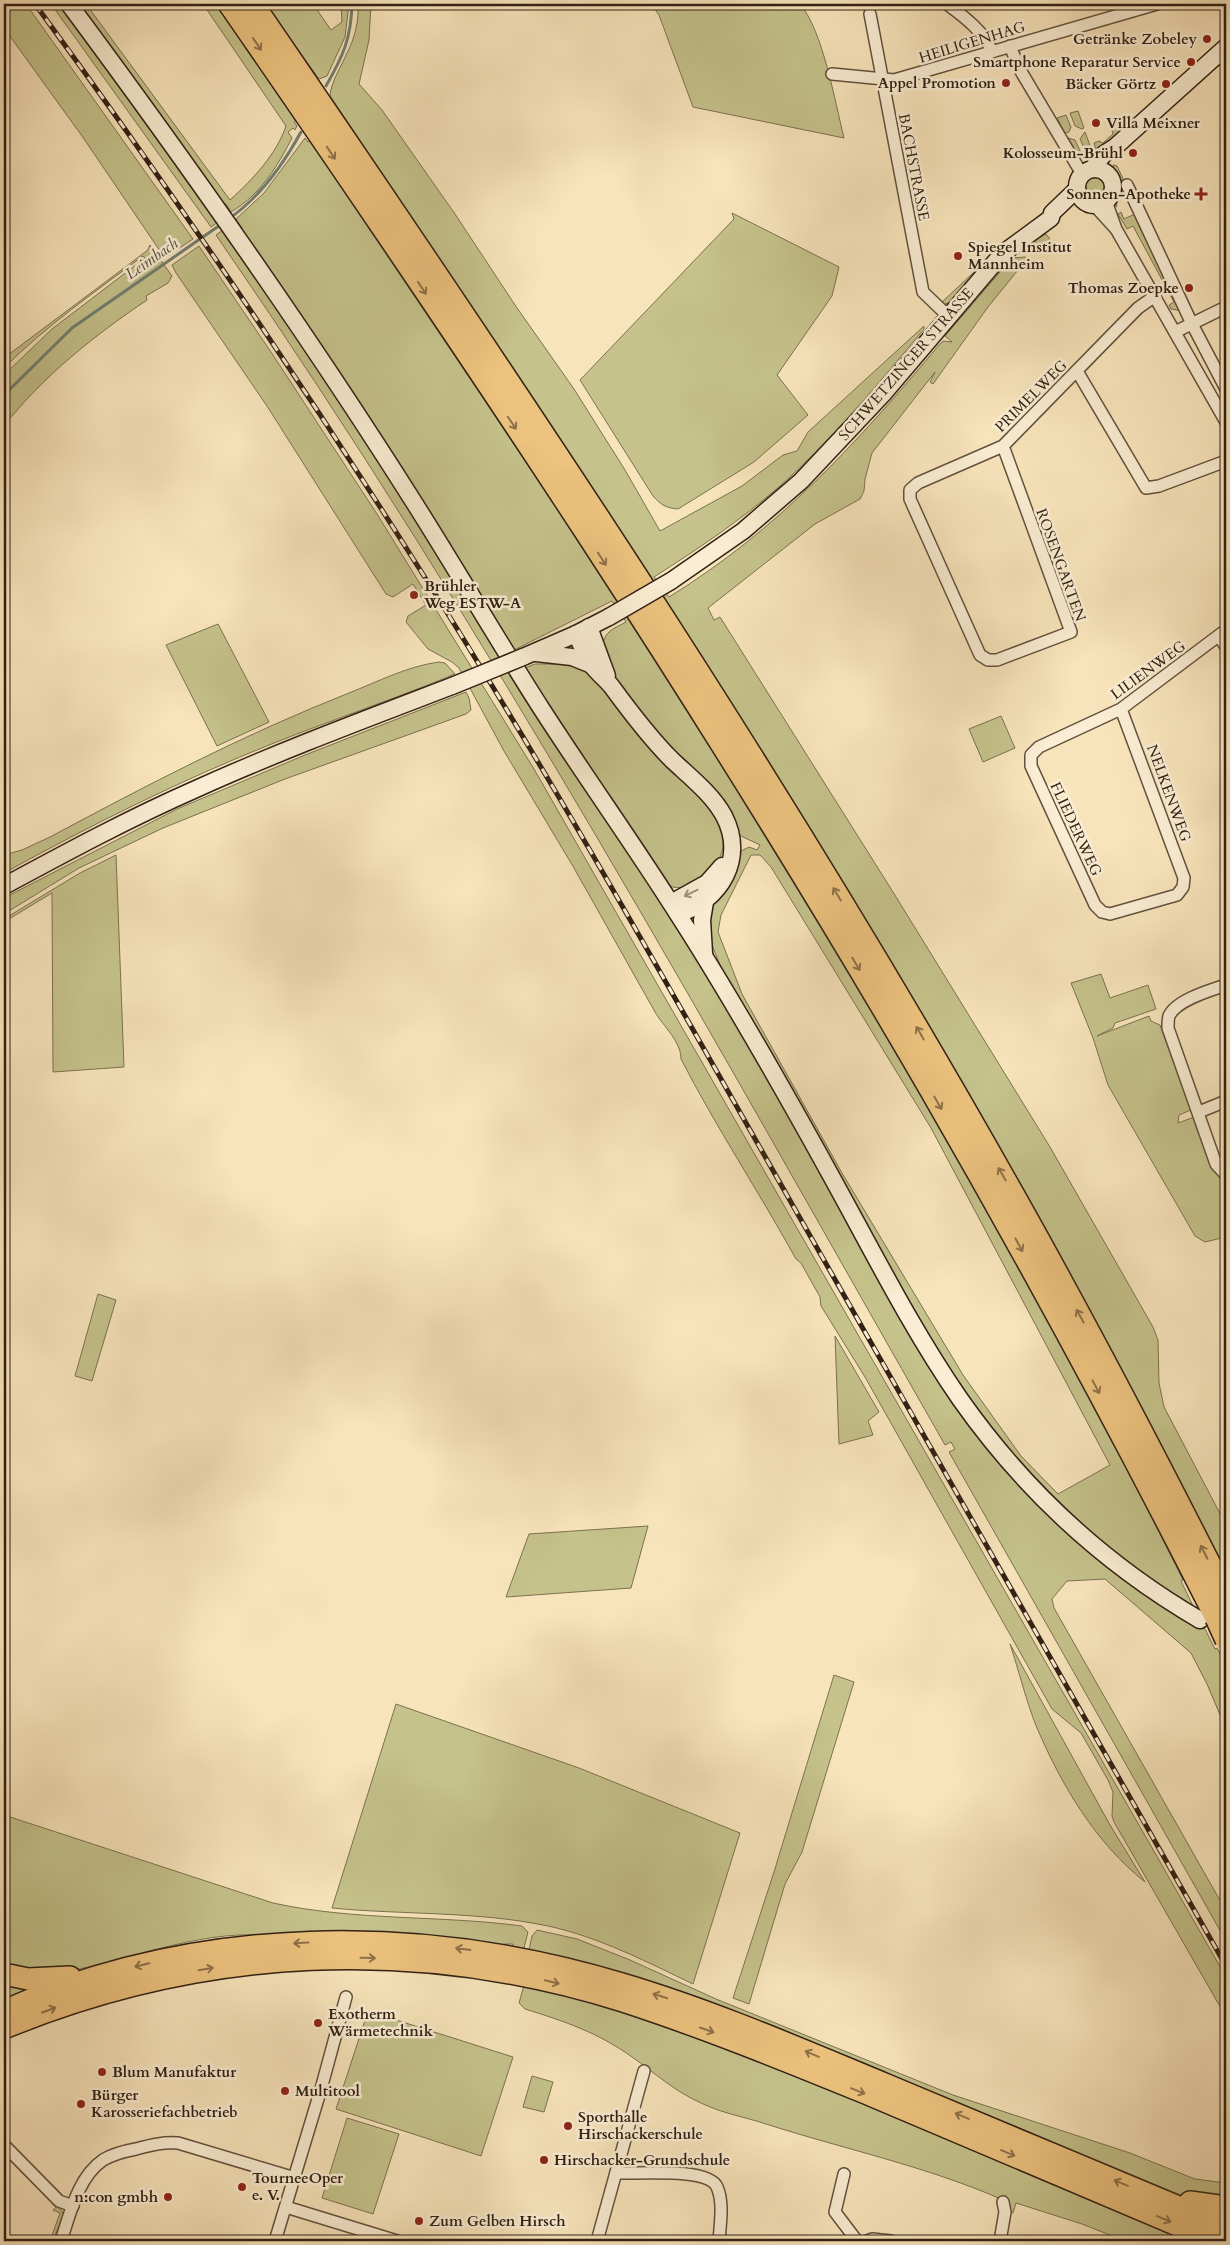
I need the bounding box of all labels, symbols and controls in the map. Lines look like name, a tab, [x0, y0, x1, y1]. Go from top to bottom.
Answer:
street label: HEILIGENHAG	[916, 16, 1028, 68]
place label: Getränke Zobeley	[1073, 29, 1197, 49]
marker: Getränke Zobeley	[1201, 33, 1213, 45]
one-way arrow	[252, 37, 262, 51]
place label: Smartphone Reparatur Service	[973, 52, 1181, 72]
marker: Smartphone Reparatur Service	[1185, 56, 1197, 68]
place label: Appel Promotion	[878, 73, 996, 93]
place label: Bäcker Görtz	[1065, 74, 1157, 94]
marker: Appel Promotion	[1000, 77, 1012, 89]
marker: Bäcker Görtz	[1160, 78, 1172, 90]
street label: BACHSTRASSE	[894, 112, 934, 222]
place label: Villa Meixner	[1106, 113, 1201, 133]
marker: Villa Meixner	[1090, 117, 1102, 129]
place label: Kolosseum-Brühl	[1003, 143, 1124, 163]
one-way arrow	[326, 146, 336, 160]
marker: Kolosseum-Brühl	[1127, 147, 1139, 159]
place label: Sonnen-Apotheke	[1066, 184, 1191, 204]
marker: Sonnen-Apotheke	[1195, 188, 1207, 200]
water label: Leimbach	[121, 232, 183, 285]
place label: Spiegel Institut Mannheim	[968, 237, 1072, 274]
marker: Spiegel Institut Mannheim	[952, 250, 964, 262]
place label: Thomas Zoepke	[1068, 278, 1179, 298]
one-way arrow	[417, 281, 427, 295]
marker: Thomas Zoepke	[1183, 282, 1195, 294]
street label: SCHWETZINGER STRASSE	[834, 283, 978, 445]
street label: PRIMELWEG	[991, 355, 1072, 436]
one-way arrow	[507, 416, 518, 430]
street label: ROSENGARTEN	[1031, 506, 1091, 624]
one-way arrow	[597, 551, 607, 565]
place label: Brühler Weg ESTW-A	[423, 576, 522, 613]
marker: Brühler Weg ESTW-A	[408, 589, 420, 601]
street label: LILIENWEG	[1106, 636, 1190, 704]
street label: NELKENWEG	[1142, 742, 1196, 844]
street label: FLIEDERWEG	[1045, 779, 1107, 879]
one-way arrow	[831, 887, 841, 901]
one-way arrow	[683, 888, 698, 898]
one-way arrow	[851, 956, 861, 970]
one-way arrow	[915, 1027, 925, 1041]
one-way arrow	[934, 1096, 944, 1110]
one-way arrow	[996, 1167, 1006, 1181]
one-way arrow	[1014, 1237, 1024, 1252]
one-way arrow	[1075, 1309, 1084, 1324]
one-way arrow	[1091, 1380, 1101, 1395]
one-way arrow	[1199, 1545, 1208, 1560]
one-way arrow	[294, 1938, 310, 1947]
one-way arrow	[456, 1944, 472, 1954]
one-way arrow	[360, 1953, 376, 1963]
one-way arrow	[135, 1961, 151, 1970]
one-way arrow	[198, 1964, 214, 1974]
one-way arrow	[544, 1978, 560, 1987]
one-way arrow	[652, 1991, 668, 2001]
place label: Exotherm Wärmetechnik	[327, 2004, 434, 2041]
one-way arrow	[41, 2005, 57, 2015]
marker: Exotherm Wärmetechnik	[312, 2017, 324, 2029]
one-way arrow	[699, 2026, 715, 2035]
one-way arrow	[805, 2048, 820, 2058]
place label: Blum Manufaktur	[112, 2062, 237, 2082]
marker: Blum Manufaktur	[96, 2066, 108, 2078]
place label: Multitool	[295, 2081, 361, 2101]
place label: Bürger Karosseriefachbetrieb	[91, 2085, 238, 2122]
marker: Multitool	[279, 2085, 291, 2097]
one-way arrow	[850, 2086, 865, 2096]
marker: Bürger Karosseriefachbetrieb	[75, 2098, 87, 2110]
place label: Sporthalle Hirschackerschule	[578, 2107, 703, 2144]
one-way arrow	[955, 2111, 970, 2121]
marker: Sporthalle Hirschackerschule	[562, 2120, 574, 2132]
one-way arrow	[1000, 2149, 1015, 2159]
place label: Hirschacker-Grundschule	[554, 2150, 730, 2170]
marker: Hirschacker-Grundschule	[538, 2154, 550, 2166]
place label: TourneeOper e. V.	[252, 2168, 344, 2205]
one-way arrow	[1114, 2178, 1129, 2187]
marker: TourneeOper e. V.	[236, 2181, 248, 2193]
place label: n:con gmbh	[74, 2187, 159, 2207]
marker: n:con gmbh	[162, 2191, 174, 2203]
place label: Zum Gelben Hirsch	[429, 2211, 566, 2231]
marker: Zum Gelben Hirsch	[413, 2215, 425, 2227]
one-way arrow	[1156, 2215, 1171, 2225]

